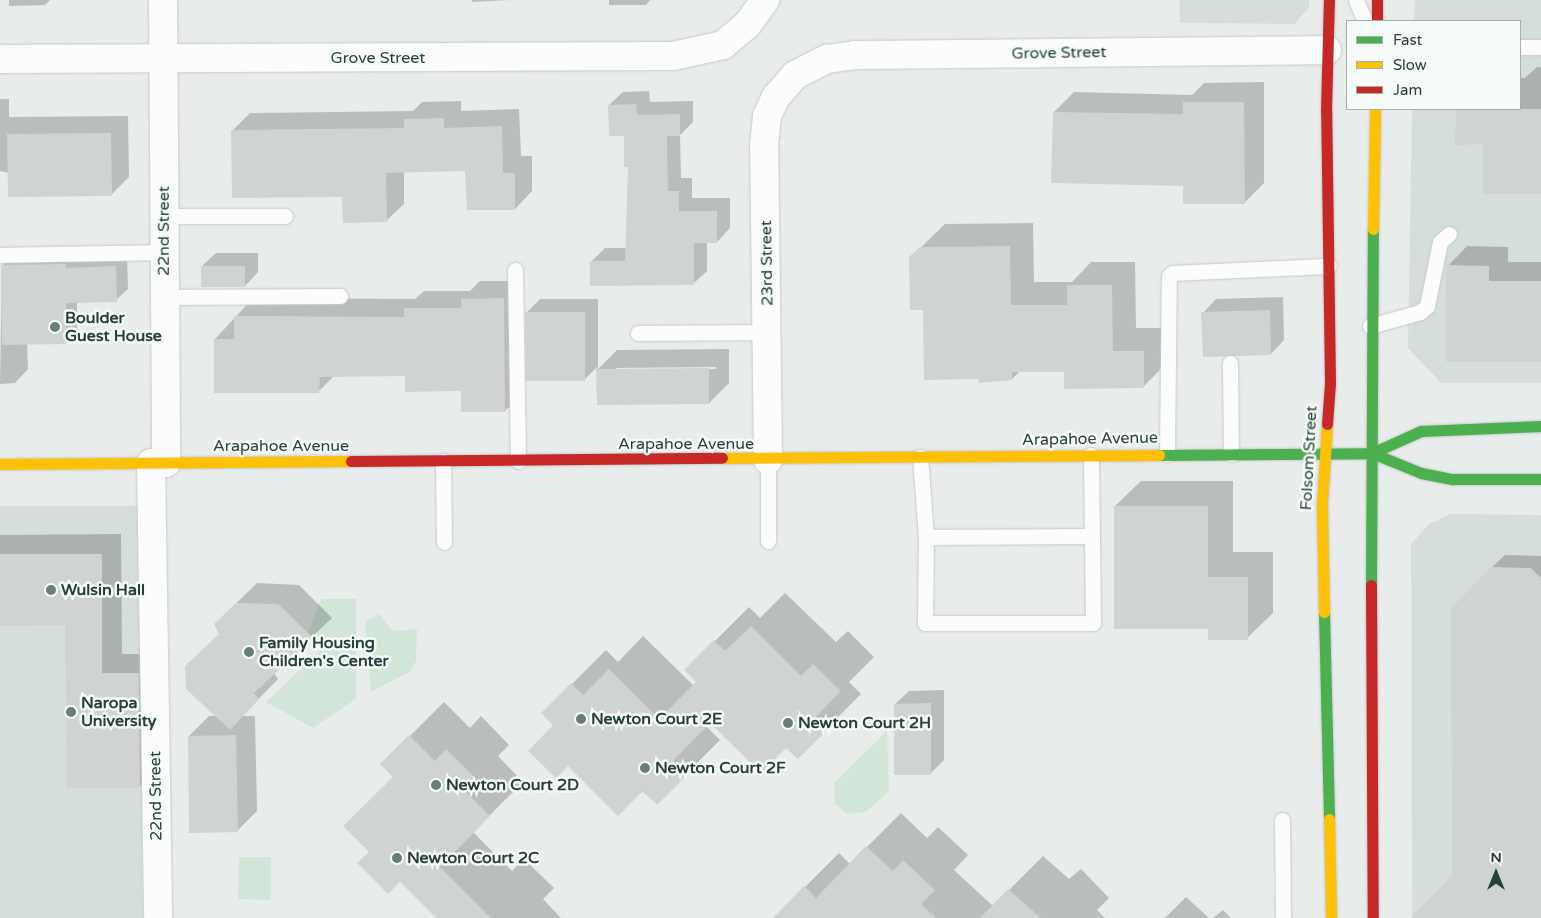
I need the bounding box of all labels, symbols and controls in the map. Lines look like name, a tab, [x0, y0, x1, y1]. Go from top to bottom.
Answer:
legend	[1346, 20, 1521, 110]
text: Fast	[1393, 31, 1422, 49]
street label: Grove Street	[1011, 43, 1107, 63]
street label: Grove Street	[331, 48, 425, 68]
text: Slow	[1393, 56, 1427, 74]
text: Jam	[1393, 81, 1422, 99]
street label: 22nd Street	[154, 186, 174, 276]
street label: 23rd Street	[757, 220, 777, 306]
place label: Boulder Guest House	[65, 308, 162, 346]
marker: Boulder Guest House	[49, 321, 61, 333]
street label: Folsom Street	[1297, 405, 1321, 511]
street label: Arapahoe Avenue	[1022, 428, 1158, 450]
street label: Arapahoe Avenue	[618, 434, 754, 454]
street label: Arapahoe Avenue	[213, 436, 349, 456]
place label: Wulsin Hall	[61, 580, 145, 600]
marker: Wulsin Hall	[45, 584, 57, 596]
place label: Family Housing Children's Center	[259, 633, 389, 671]
marker: Family Housing Children's Center	[243, 646, 255, 658]
place label: Naropa University	[81, 693, 156, 731]
marker: Naropa University	[65, 706, 77, 718]
place label: Newton Court 2E	[591, 709, 722, 729]
marker: Newton Court 2E	[575, 713, 587, 725]
place label: Newton Court 2H	[798, 713, 931, 733]
marker: Newton Court 2H	[782, 717, 794, 729]
street label: 22nd Street	[146, 751, 166, 841]
place label: Newton Court 2F	[655, 758, 786, 778]
marker: Newton Court 2F	[639, 762, 651, 774]
place label: Newton Court 2D	[446, 775, 579, 795]
marker: Newton Court 2D	[430, 779, 442, 791]
place label: Newton Court 2C	[407, 848, 539, 868]
north arrow	[1471, 848, 1521, 898]
text: N	[1490, 849, 1502, 866]
marker: Newton Court 2C	[391, 852, 403, 864]

